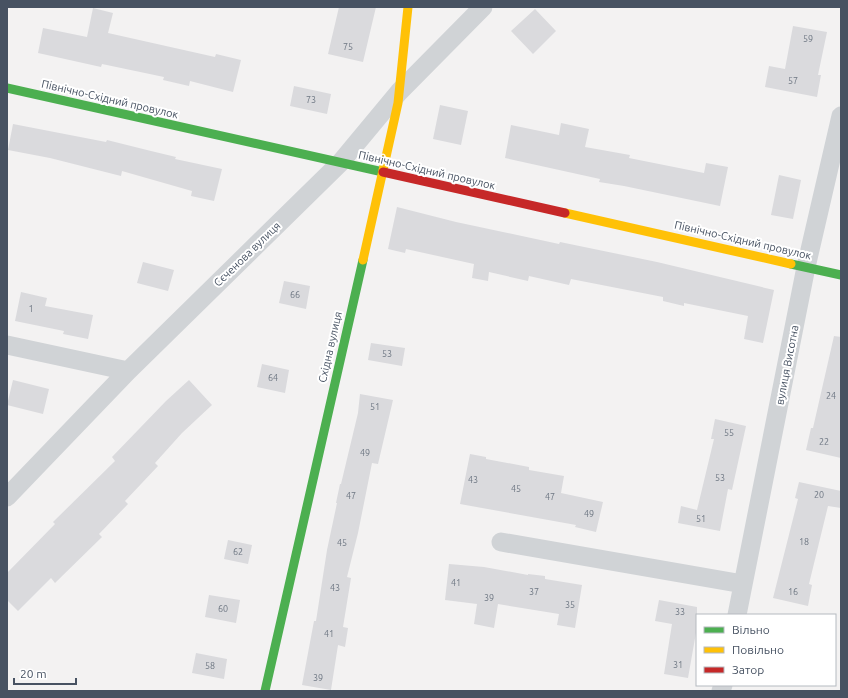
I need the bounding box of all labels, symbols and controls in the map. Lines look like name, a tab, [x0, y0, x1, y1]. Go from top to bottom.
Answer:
house number: 59	[803, 34, 813, 44]
house number: 75	[343, 42, 353, 52]
house number: 57	[788, 76, 798, 86]
street label: Північно-Східний провулок	[40, 77, 180, 121]
house number: 73	[306, 95, 316, 105]
street label: Північно-Східний провулок	[357, 148, 497, 192]
street label: Північно-Східний провулок	[673, 218, 813, 262]
street label: Сєченова вулиця	[211, 219, 283, 289]
house number: 66	[290, 290, 300, 300]
house number: 1	[28, 304, 34, 314]
street label: Східна вулиця	[316, 310, 344, 384]
street label: вулиця Висотна	[773, 324, 801, 406]
house number: 53	[382, 349, 392, 359]
house number: 64	[268, 373, 278, 383]
house number: 24	[826, 391, 836, 401]
house number: 51	[370, 402, 380, 412]
house number: 55	[724, 428, 734, 438]
house number: 22	[819, 437, 829, 447]
house number: 49	[360, 448, 370, 458]
house number: 53	[715, 473, 725, 483]
house number: 43	[468, 475, 478, 485]
house number: 45	[511, 484, 521, 494]
house number: 20	[814, 490, 824, 500]
house number: 47	[346, 491, 356, 501]
house number: 47	[545, 492, 555, 502]
house number: 49	[584, 509, 594, 519]
house number: 51	[696, 514, 706, 524]
house number: 18	[799, 537, 809, 547]
house number: 45	[337, 538, 347, 548]
house number: 62	[233, 547, 243, 557]
house number: 41	[451, 578, 461, 588]
house number: 43	[330, 583, 340, 593]
house number: 37	[529, 587, 539, 597]
house number: 16	[788, 587, 798, 597]
house number: 39	[484, 593, 494, 603]
house number: 35	[565, 600, 575, 610]
house number: 60	[218, 604, 228, 614]
house number: 33	[675, 607, 685, 617]
legend	[696, 614, 836, 686]
text: Вільно	[732, 623, 770, 636]
house number: 41	[324, 629, 334, 639]
text: Повільно	[732, 643, 784, 656]
scale bar	[14, 660, 76, 686]
house number: 31	[673, 660, 683, 670]
house number: 58	[205, 661, 215, 671]
text: Затор	[732, 663, 764, 676]
text: 20 m	[20, 667, 47, 680]
house number: 39	[313, 673, 323, 683]

